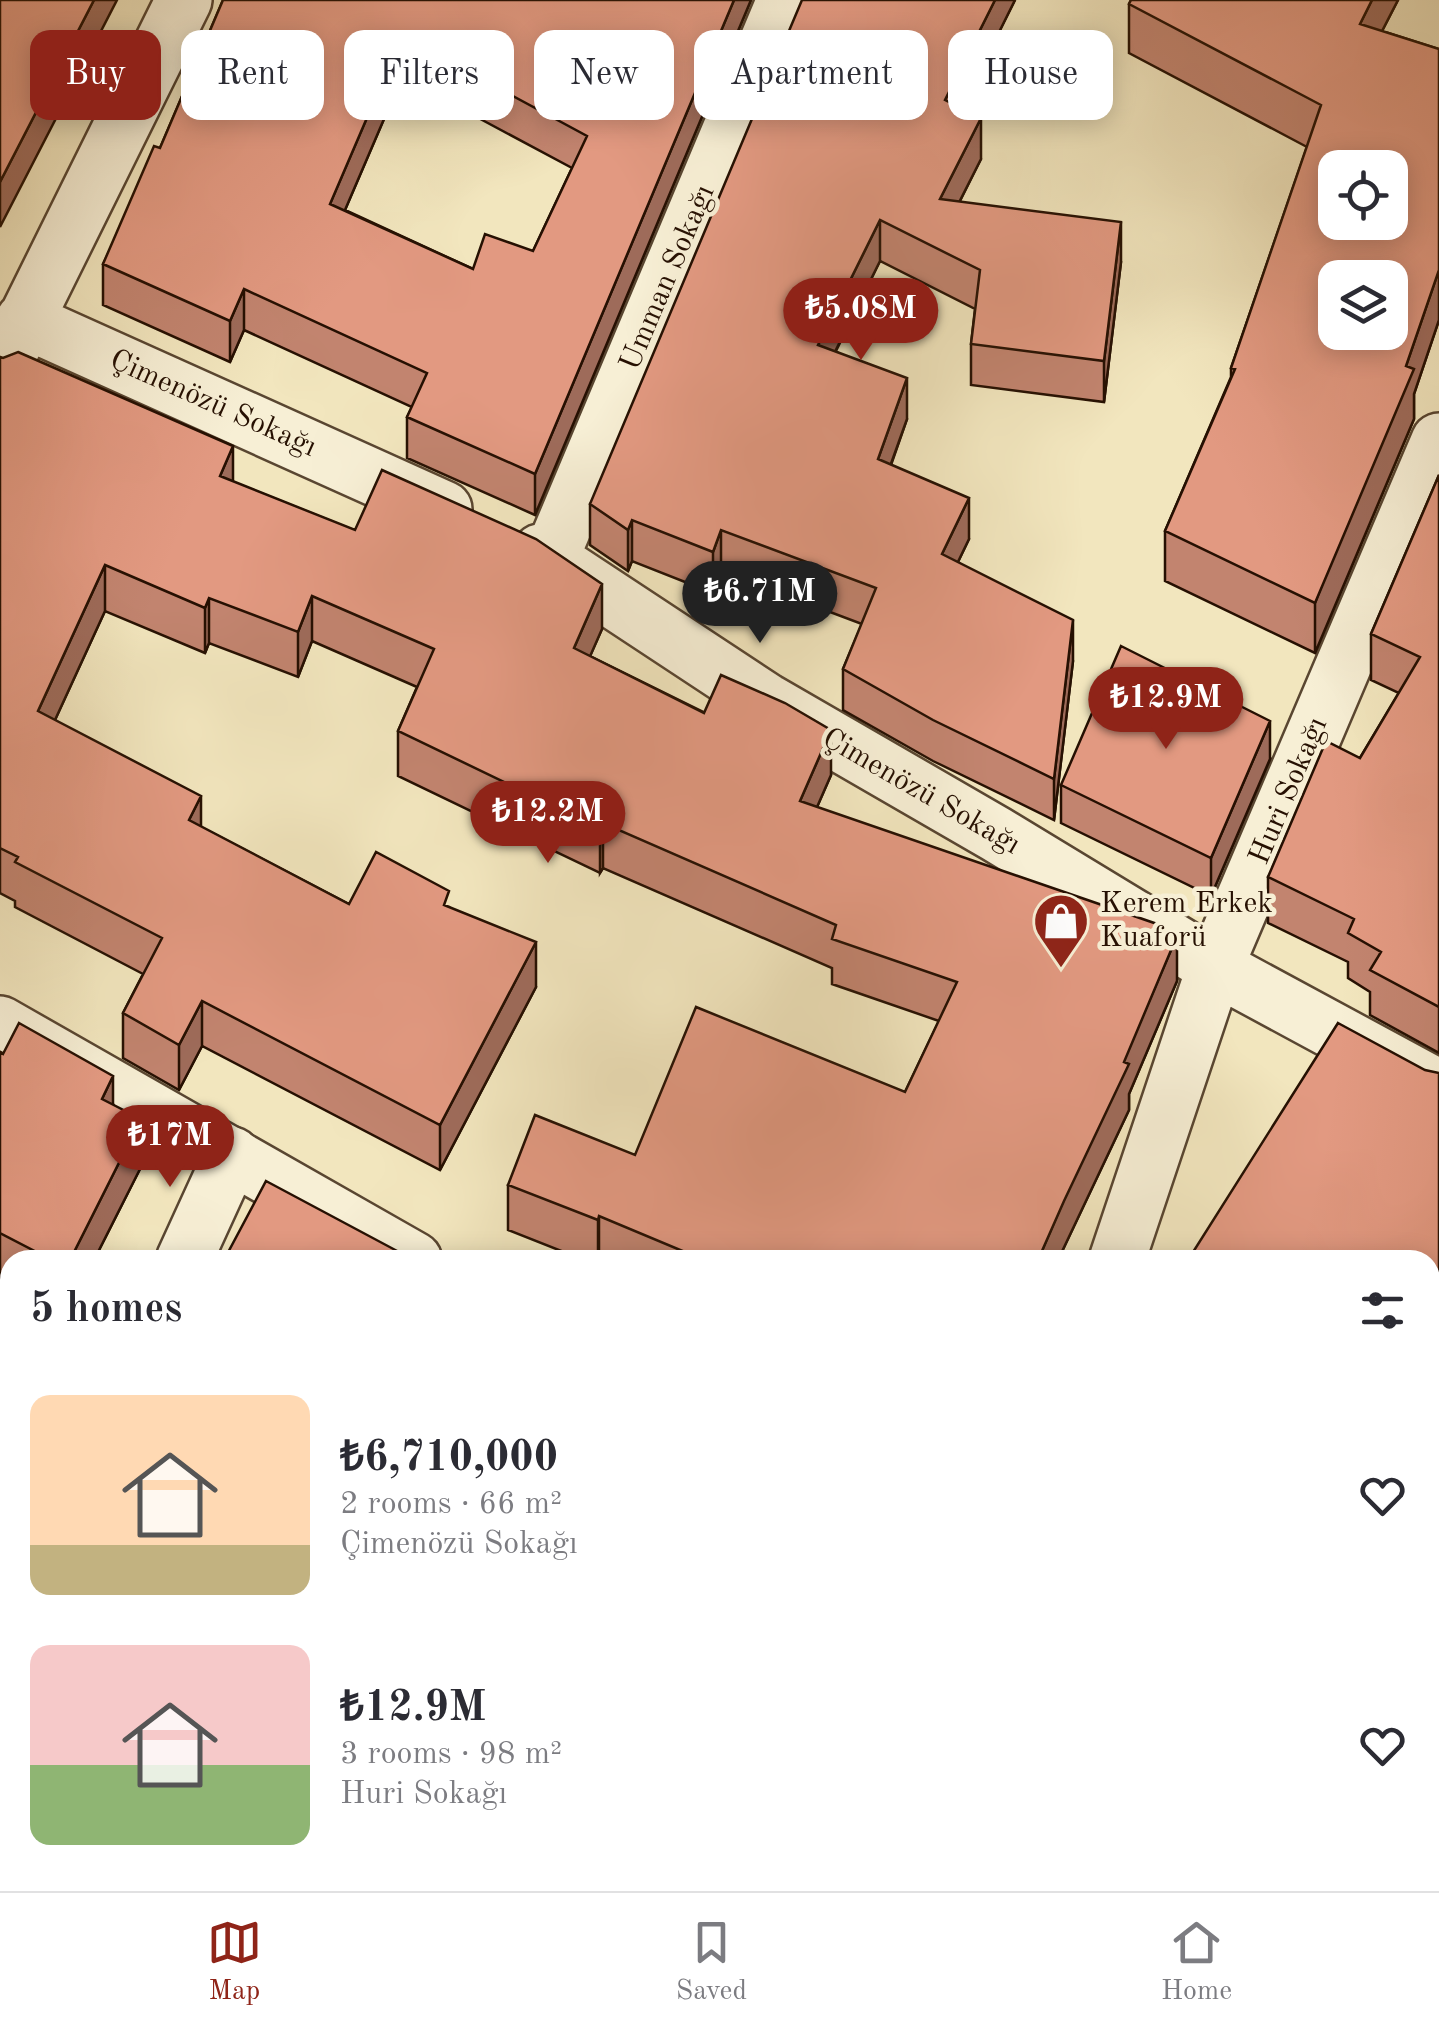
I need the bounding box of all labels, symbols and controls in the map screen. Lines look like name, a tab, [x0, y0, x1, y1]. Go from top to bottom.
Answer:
chip: Buy	[30, 30, 161, 120]
chip: Rent	[181, 30, 324, 120]
chip: Filters	[344, 30, 514, 120]
chip: New	[534, 30, 674, 120]
chip: Apartment	[694, 30, 928, 120]
chip: House	[948, 30, 1113, 120]
map controls	[1318, 150, 1408, 350]
button: locate	[1318, 150, 1408, 240]
street label: Umman Sokağı	[615, 181, 721, 375]
button: layers	[1318, 260, 1408, 350]
pin: ₺5.08M	[780, 278, 942, 363]
text: ₺5.08M	[805, 294, 917, 326]
street label: Çimenözü Sokağı	[105, 345, 321, 463]
pin: ₺6.71M	[679, 561, 841, 646]
text: ₺6.71M	[704, 577, 816, 609]
pin: ₺12.9M	[1085, 667, 1247, 752]
text: ₺12.9M	[1110, 683, 1222, 715]
street label: Huri Sokağı	[1245, 713, 1333, 869]
street label: Çimenözü Sokağı	[817, 723, 1025, 861]
pin: ₺12.2M	[467, 781, 629, 866]
text: ₺12.2M	[492, 797, 604, 829]
place label: Kerem Erkek Kuaforü	[1100, 889, 1273, 953]
shop icon: Kerem Erkek Kuaforü	[1031, 891, 1091, 970]
pin: ₺17M	[111, 1105, 229, 1190]
text: ₺17M	[128, 1121, 212, 1153]
icon: filters	[1355, 1283, 1410, 1338]
text: 5 homes	[30, 1289, 182, 1331]
icon: home	[110, 1435, 230, 1555]
text: ₺6,710,000	[340, 1438, 558, 1480]
icon: heart	[1355, 1468, 1410, 1523]
text: 2 rooms · 66 m²	[340, 1489, 562, 1521]
text: Çimenözü Sokağı	[340, 1529, 578, 1561]
icon: home	[110, 1685, 230, 1805]
text: ₺12.9M	[340, 1688, 486, 1730]
icon: heart	[1355, 1718, 1410, 1773]
text: 3 rooms · 98 m²	[340, 1739, 562, 1771]
text: Huri Sokağı	[340, 1779, 507, 1811]
tab: Map	[207, 1915, 262, 2010]
tab: Saved	[676, 1915, 747, 2010]
tab: Home	[1161, 1915, 1232, 2010]

